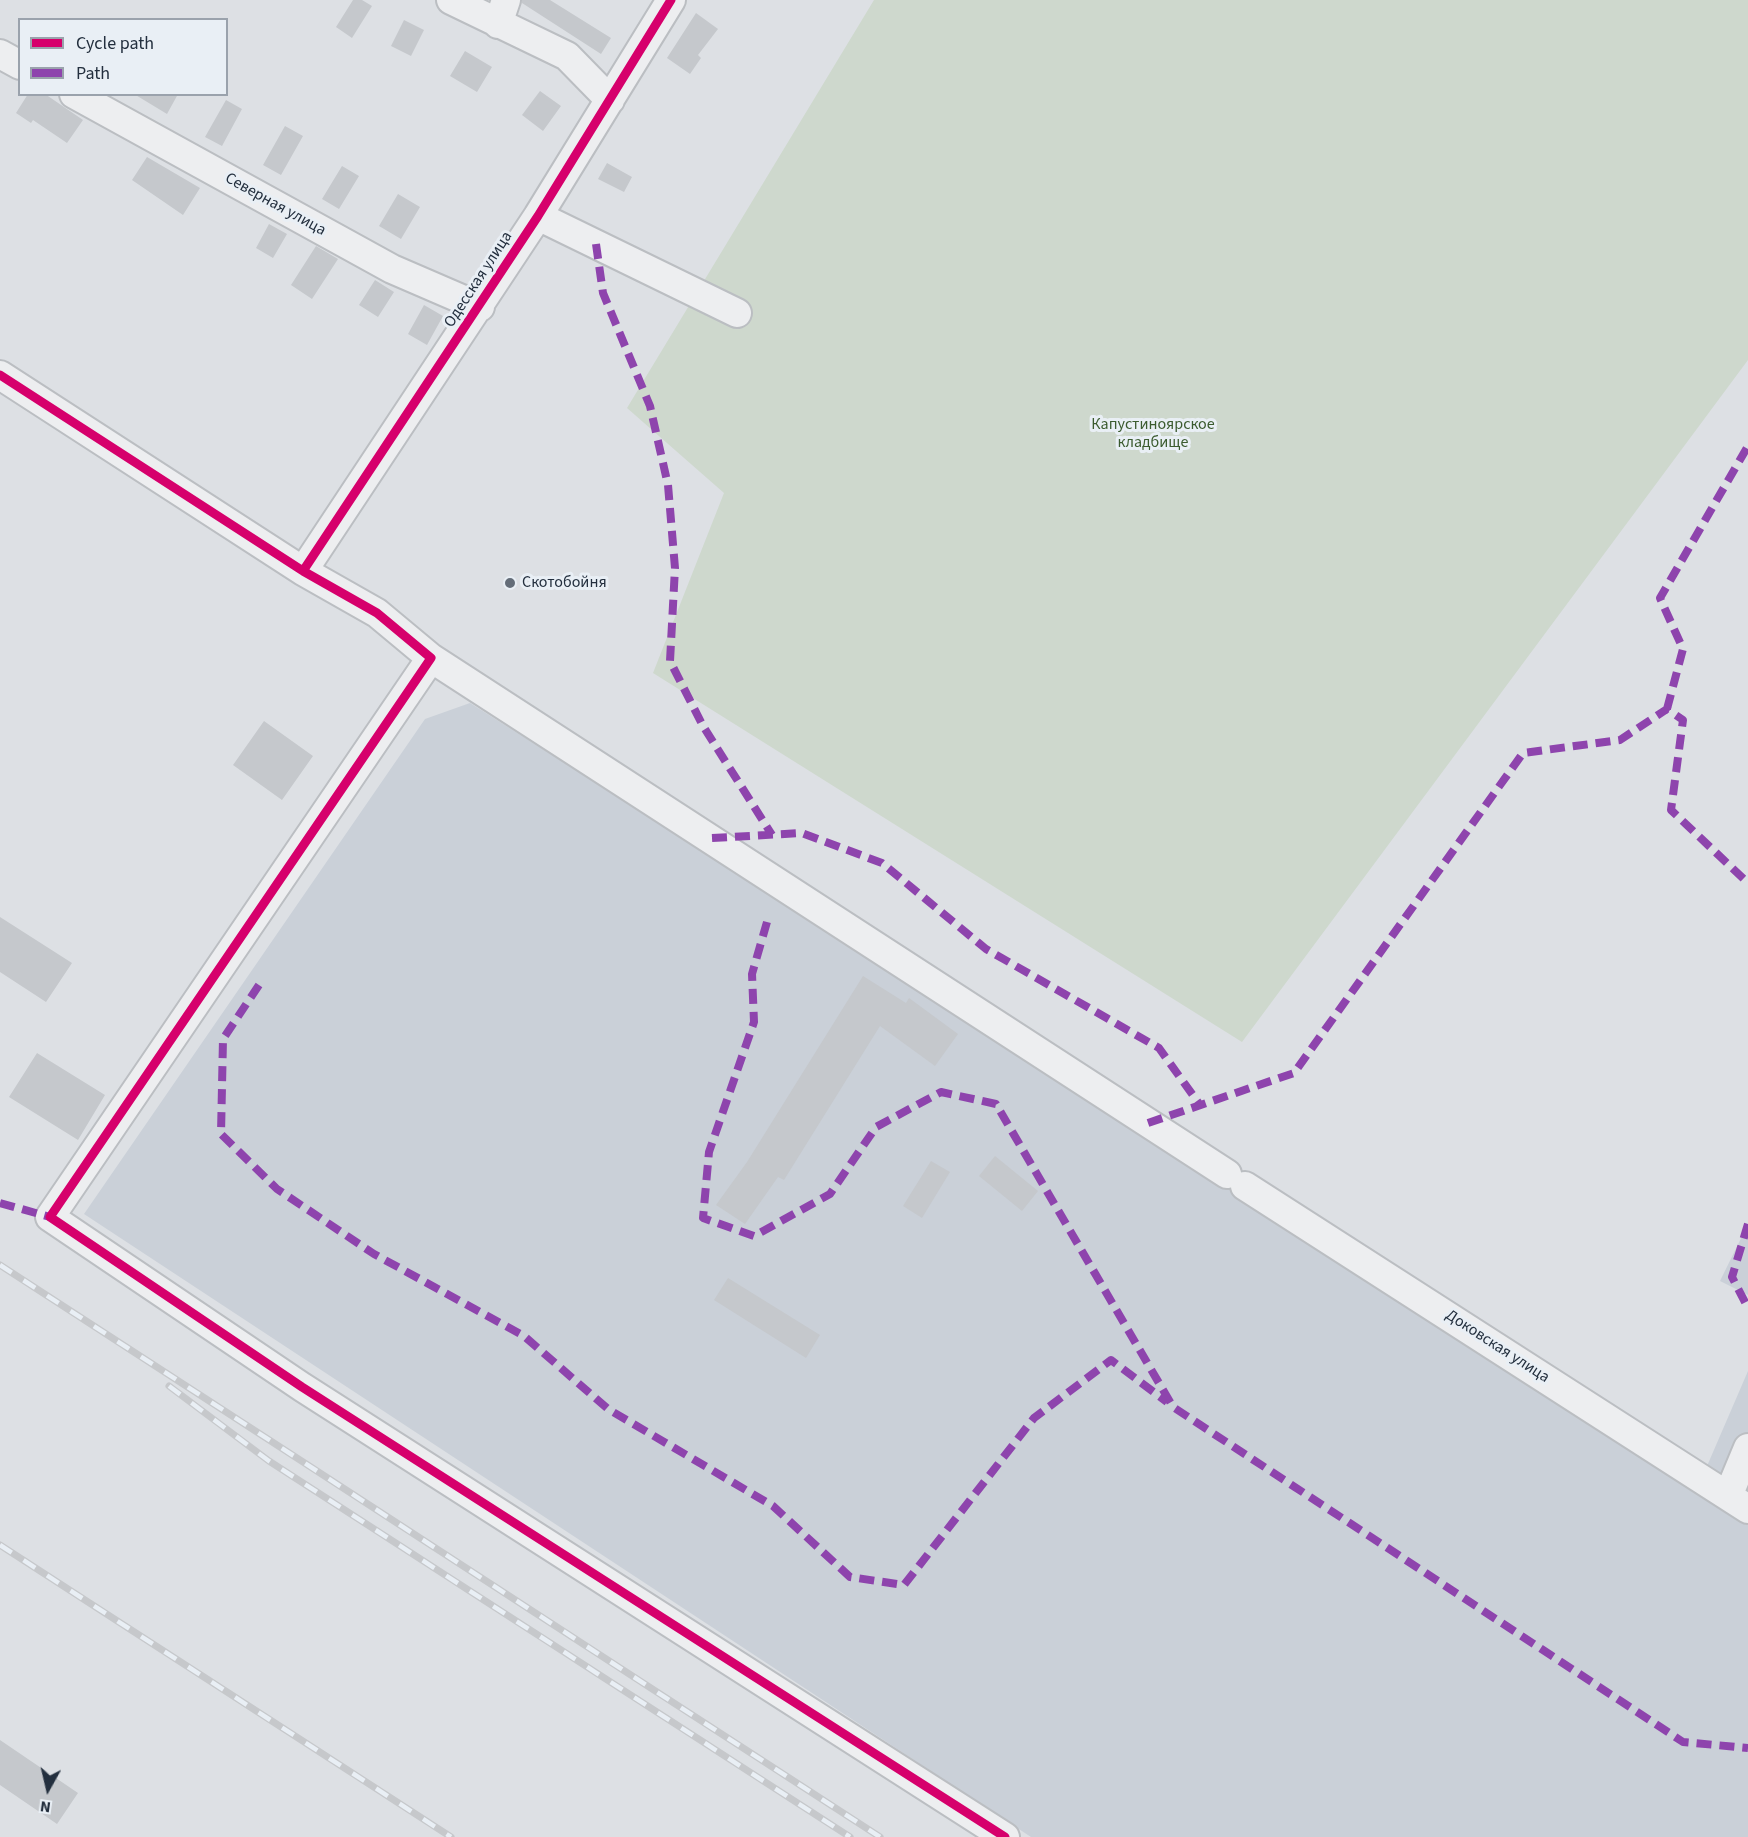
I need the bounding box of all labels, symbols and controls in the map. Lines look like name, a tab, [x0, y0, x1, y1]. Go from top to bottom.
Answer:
legend	[18, 18, 228, 96]
text: Cycle path	[76, 31, 154, 56]
text: Path	[76, 61, 110, 86]
street label: Северная улица	[221, 169, 329, 241]
street label: Одесская улица	[441, 228, 517, 332]
park label: Капустиноярское кладбище	[1091, 415, 1215, 453]
place label: Скотобойня	[522, 573, 607, 593]
marker: Скотобойня	[503, 576, 517, 590]
street label: Доковская улица	[1441, 1306, 1553, 1388]
north arrow	[18, 1759, 78, 1819]
text: N	[39, 1795, 52, 1818]

